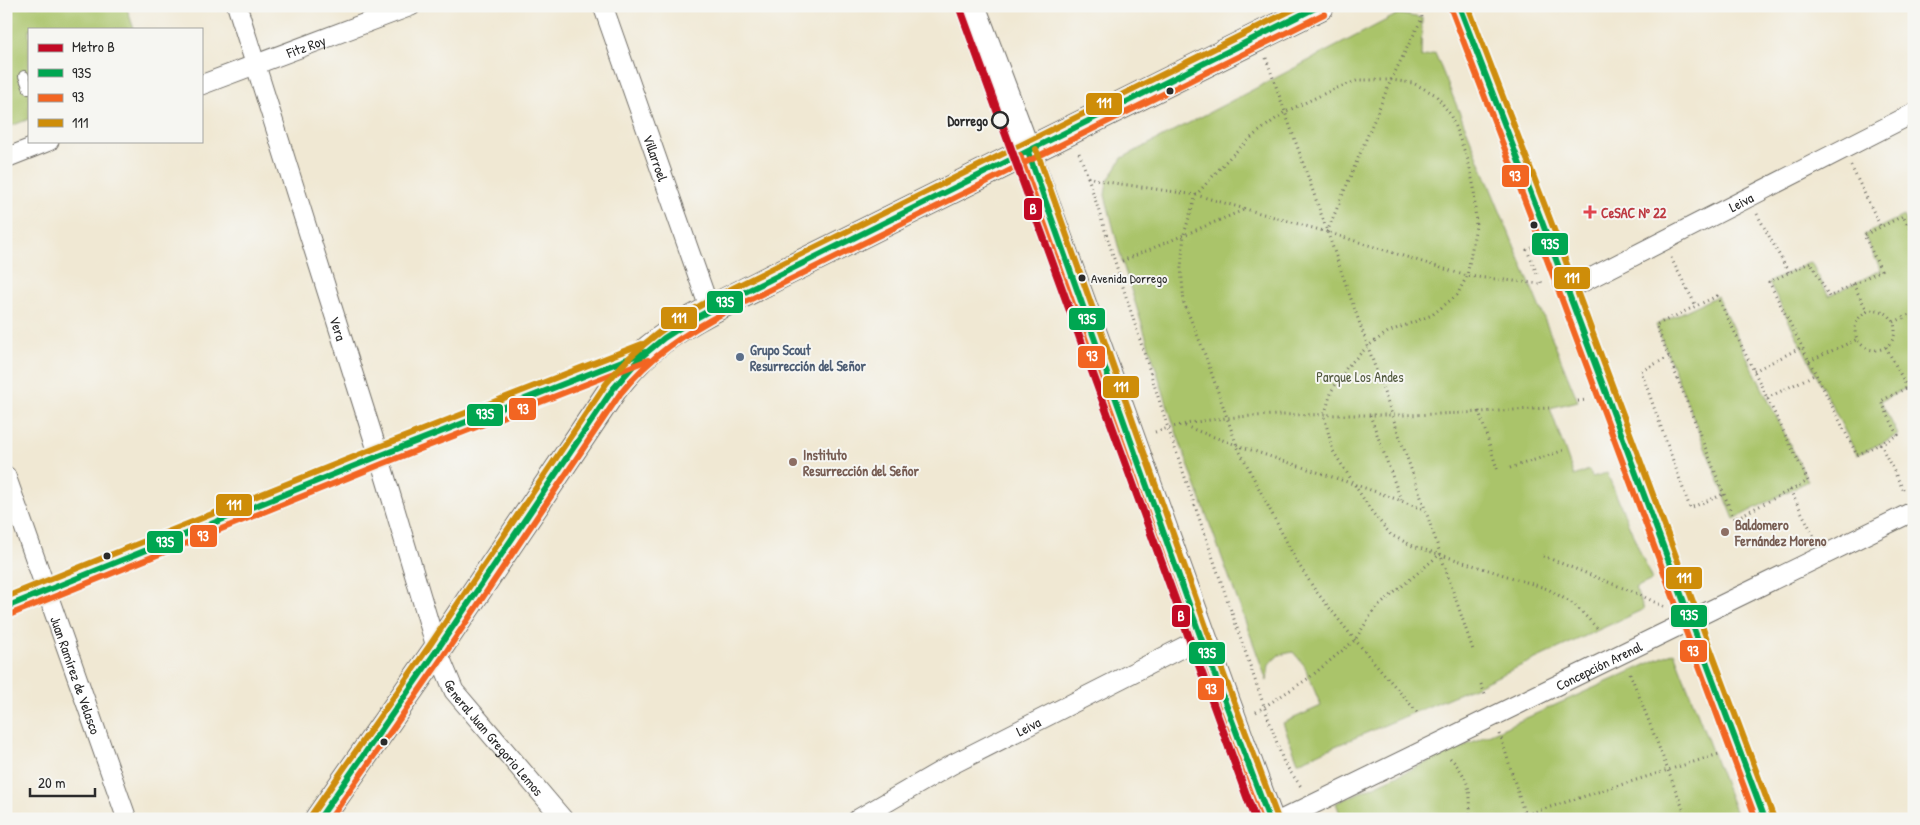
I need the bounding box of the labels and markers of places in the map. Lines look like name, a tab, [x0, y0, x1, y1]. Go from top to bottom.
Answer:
unlabelled marker	[1165, 86, 1175, 96]
place label: Dorrego	[947, 111, 988, 132]
marker: Dorrego	[991, 111, 1009, 129]
place label: CeSAC Nº 22	[1601, 203, 1667, 222]
marker: CeSAC Nº 22	[1583, 205, 1597, 219]
unlabelled marker	[1529, 220, 1539, 230]
place label: Avenida Dorrego	[1091, 269, 1167, 287]
marker: Avenida Dorrego	[1077, 273, 1087, 283]
place label: Grupo Scout Resurrección del Señor	[750, 340, 866, 375]
marker: Grupo Scout Resurrección del Señor	[734, 351, 746, 363]
place label: Instituto Resurrección del Señor	[803, 445, 919, 480]
marker: Instituto Resurrección del Señor	[787, 456, 799, 468]
place label: Baldomero Fernández Moreno	[1734, 515, 1827, 550]
marker: Baldomero Fernández Moreno	[1719, 526, 1731, 538]
unlabelled marker	[102, 551, 112, 561]
unlabelled marker	[379, 737, 389, 747]

